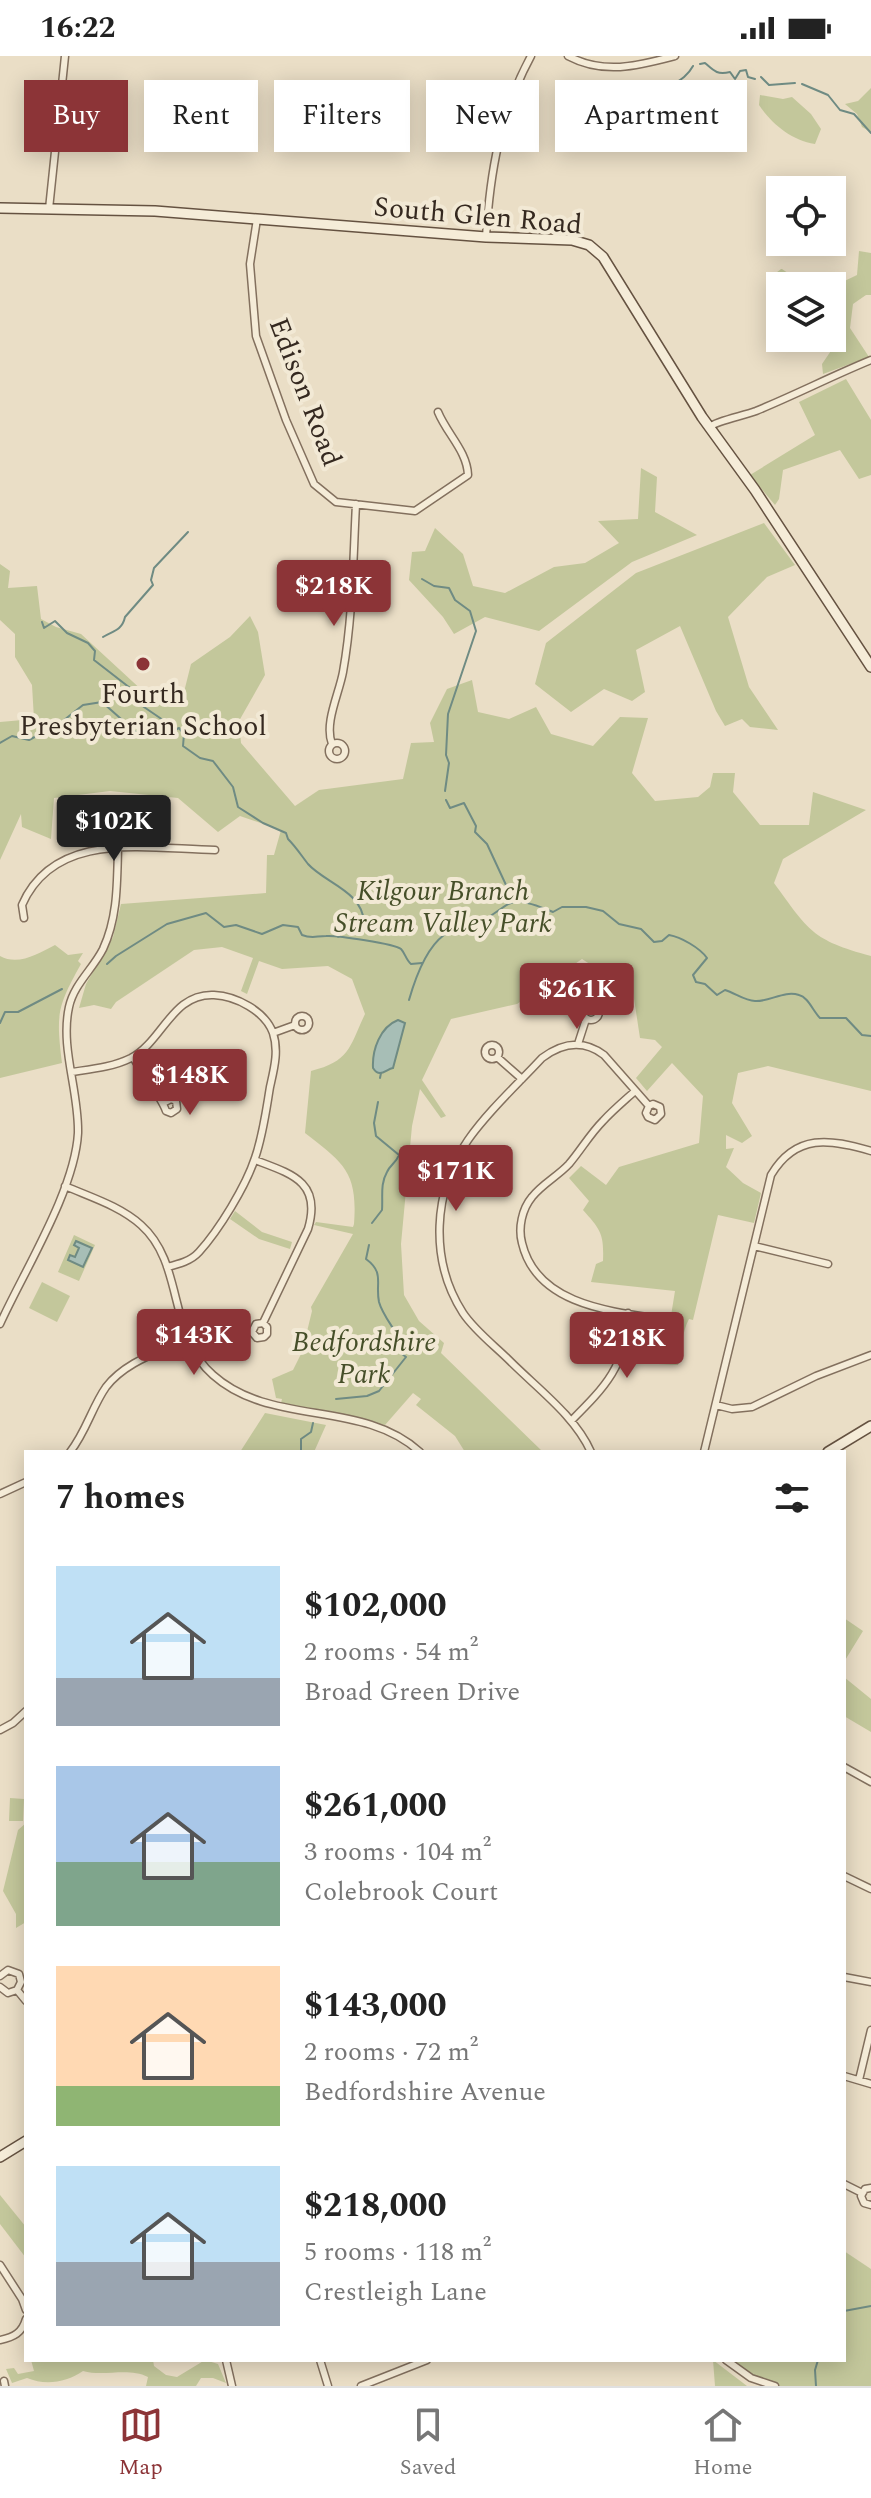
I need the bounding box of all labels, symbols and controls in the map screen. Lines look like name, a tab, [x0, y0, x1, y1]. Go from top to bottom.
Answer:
text: 16:22	[40, 5, 115, 51]
chip: Buy	[24, 80, 128, 152]
chip: Rent	[144, 80, 258, 152]
chip: Filters	[274, 80, 410, 152]
chip: New	[426, 80, 539, 152]
chip: Apartment	[555, 80, 747, 152]
map controls	[766, 176, 846, 352]
button: locate	[766, 176, 846, 256]
street label: South Glen Road	[372, 185, 584, 247]
button: layers	[766, 272, 846, 352]
street label: Edison Road	[257, 311, 353, 473]
pin: $218K	[278, 560, 390, 628]
text: $218K	[295, 566, 373, 606]
marker: Fourth Presbyterian School	[134, 655, 152, 673]
place label: Fourth Presbyterian School	[19, 673, 267, 748]
pin: $102K	[58, 795, 170, 863]
text: $102K	[75, 801, 153, 841]
park label: Kilgour Branch Stream Valley Park	[334, 870, 552, 945]
pin: $261K	[521, 963, 633, 1031]
text: $261K	[538, 969, 616, 1009]
pin: $148K	[134, 1049, 246, 1117]
text: $148K	[151, 1055, 229, 1095]
pin: $171K	[400, 1145, 512, 1213]
text: $171K	[417, 1151, 495, 1191]
pin: $143K	[138, 1309, 250, 1377]
pin: $218K	[571, 1312, 683, 1380]
text: $143K	[155, 1315, 233, 1355]
text: $218K	[588, 1318, 666, 1358]
park label: Bedfordshire Park	[292, 1321, 436, 1396]
text: 7 homes	[56, 1472, 186, 1524]
icon: filters	[770, 1476, 814, 1520]
text: $102,000	[304, 1580, 447, 1632]
icon: home	[120, 1598, 216, 1694]
text: 2 rooms · 54 m²	[304, 1632, 478, 1672]
text: Broad Green Drive	[304, 1672, 520, 1712]
text: $261,000	[304, 1780, 447, 1832]
icon: home	[120, 1798, 216, 1894]
text: 3 rooms · 104 m²	[304, 1832, 491, 1872]
text: Colebrook Court	[304, 1872, 498, 1912]
text: $143,000	[304, 1980, 447, 2032]
icon: home	[120, 1998, 216, 2094]
text: 2 rooms · 72 m²	[304, 2032, 478, 2072]
text: Bedfordshire Avenue	[304, 2072, 546, 2112]
text: $218,000	[304, 2180, 447, 2232]
icon: home	[120, 2198, 216, 2294]
text: 5 rooms · 118 m²	[304, 2232, 491, 2272]
text: Crestleigh Lane	[304, 2272, 487, 2312]
tab: Map	[118, 2403, 163, 2484]
tab: Saved	[400, 2403, 456, 2484]
tab: Home	[693, 2403, 752, 2484]

